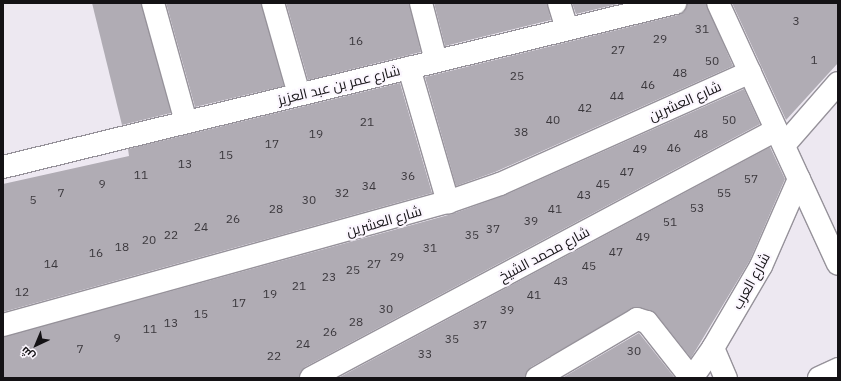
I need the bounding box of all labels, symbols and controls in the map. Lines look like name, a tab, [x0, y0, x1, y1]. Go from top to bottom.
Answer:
house number: 3	[792, 14, 800, 28]
house number: 31	[695, 22, 709, 36]
house number: 29	[653, 32, 667, 46]
house number: 16	[349, 34, 363, 48]
house number: 27	[611, 43, 625, 57]
house number: 1	[810, 53, 818, 67]
house number: 50	[705, 54, 719, 68]
street label: شارع عمر بن عبد العزيز	[276, 62, 402, 108]
house number: 48	[673, 66, 687, 80]
house number: 25	[510, 69, 524, 83]
house number: 46	[641, 78, 655, 92]
street label: شارع العشرين	[646, 78, 724, 124]
house number: 44	[610, 89, 624, 103]
house number: 42	[578, 101, 592, 115]
house number: 40	[546, 113, 560, 127]
house number: 50	[722, 113, 736, 127]
house number: 21	[360, 115, 374, 129]
house number: 38	[514, 125, 528, 139]
house number: 19	[309, 127, 323, 141]
house number: 48	[694, 127, 708, 141]
house number: 17	[265, 137, 279, 151]
house number: 46	[667, 141, 681, 155]
house number: 49	[633, 142, 647, 156]
house number: 15	[219, 148, 233, 162]
house number: 13	[178, 157, 192, 171]
house number: 47	[620, 165, 634, 179]
house number: 11	[134, 168, 148, 182]
house number: 36	[401, 169, 415, 183]
house number: 57	[744, 172, 758, 186]
house number: 9	[98, 177, 106, 191]
house number: 45	[596, 177, 610, 191]
house number: 34	[362, 179, 376, 193]
house number: 7	[57, 186, 65, 200]
house number: 32	[335, 186, 349, 200]
house number: 55	[717, 186, 731, 200]
house number: 43	[577, 188, 591, 202]
house number: 5	[29, 193, 37, 207]
house number: 30	[302, 193, 316, 207]
house number: 53	[690, 201, 704, 215]
house number: 28	[269, 202, 283, 216]
street label: شارع العشرين	[344, 202, 424, 240]
house number: 41	[548, 202, 562, 216]
house number: 26	[226, 212, 240, 226]
house number: 39	[524, 214, 538, 228]
house number: 51	[663, 215, 677, 229]
house number: 24	[194, 220, 208, 234]
house number: 37	[486, 222, 500, 236]
street label: شارع محمد الشيخ	[496, 223, 592, 285]
house number: 22	[164, 228, 178, 242]
house number: 35	[465, 228, 479, 242]
house number: 49	[636, 230, 650, 244]
house number: 20	[142, 233, 156, 247]
house number: 18	[115, 240, 129, 254]
house number: 31	[423, 241, 437, 255]
house number: 47	[609, 245, 623, 259]
house number: 16	[89, 246, 103, 260]
house number: 29	[390, 250, 404, 264]
street label: شارع العرب	[729, 250, 773, 312]
house number: 14	[44, 257, 58, 271]
house number: 27	[367, 257, 381, 271]
house number: 45	[582, 259, 596, 273]
house number: 25	[346, 263, 360, 277]
house number: 23	[322, 270, 336, 284]
house number: 43	[554, 274, 568, 288]
house number: 21	[292, 279, 306, 293]
house number: 12	[15, 285, 29, 299]
house number: 19	[263, 287, 277, 301]
house number: 41	[527, 288, 541, 302]
house number: 17	[232, 296, 246, 310]
house number: 30	[379, 302, 393, 316]
house number: 39	[500, 303, 514, 317]
house number: 15	[194, 307, 208, 321]
house number: 28	[349, 315, 363, 329]
house number: 13	[164, 316, 178, 330]
house number: 37	[473, 318, 487, 332]
house number: 11	[143, 322, 157, 336]
north arrow	[16, 325, 56, 365]
house number: 26	[323, 325, 337, 339]
house number: 9	[113, 331, 121, 345]
house number: 35	[445, 332, 459, 346]
house number: 24	[296, 337, 310, 351]
house number: 7	[76, 342, 84, 356]
text: ش	[18, 344, 38, 364]
house number: 30	[627, 344, 641, 358]
house number: 33	[418, 347, 432, 361]
house number: 22	[267, 349, 281, 363]

